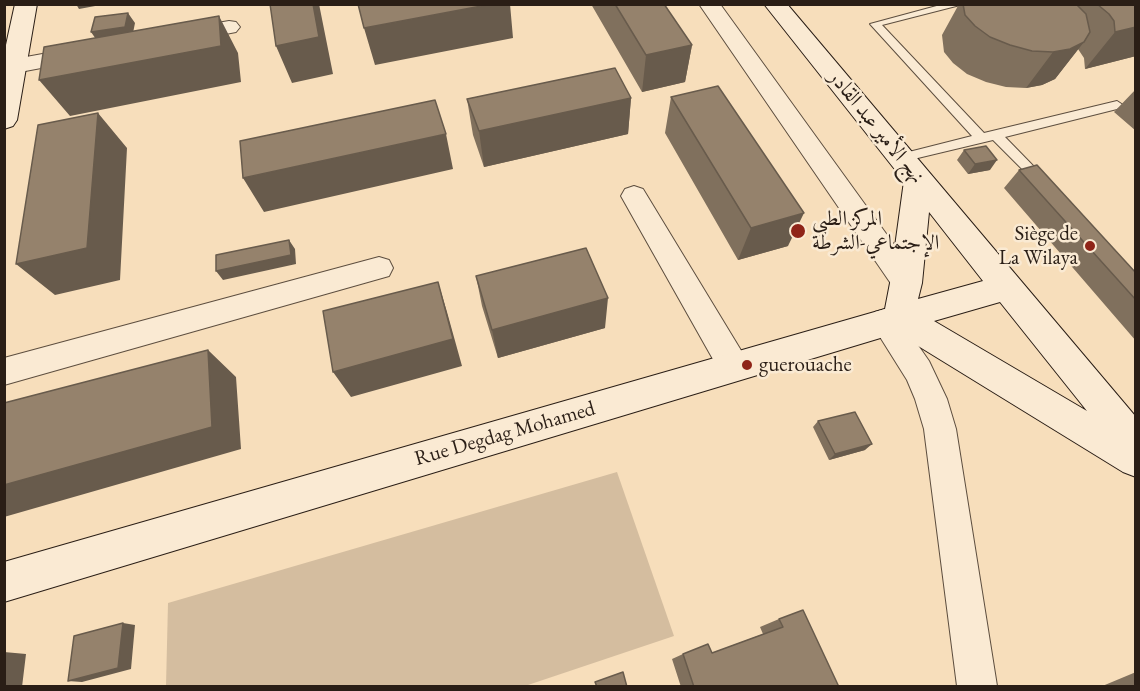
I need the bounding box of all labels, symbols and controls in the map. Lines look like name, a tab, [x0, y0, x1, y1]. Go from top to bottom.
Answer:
street label: نهج الأمير عبد القادر	[823, 65, 929, 189]
place label: المركز الطبي الإجتماعي-الشرطة	[812, 206, 939, 256]
place label: Siège de La Wilaya	[999, 221, 1078, 271]
marker: المركز الطبي الإجتماعي-الشرطة	[789, 222, 807, 240]
marker: Siège de La Wilaya	[1083, 239, 1097, 253]
place label: guerouache	[759, 352, 852, 378]
marker: guerouache	[740, 358, 754, 372]
street label: Rue Degdag Mohamed	[412, 396, 598, 472]

